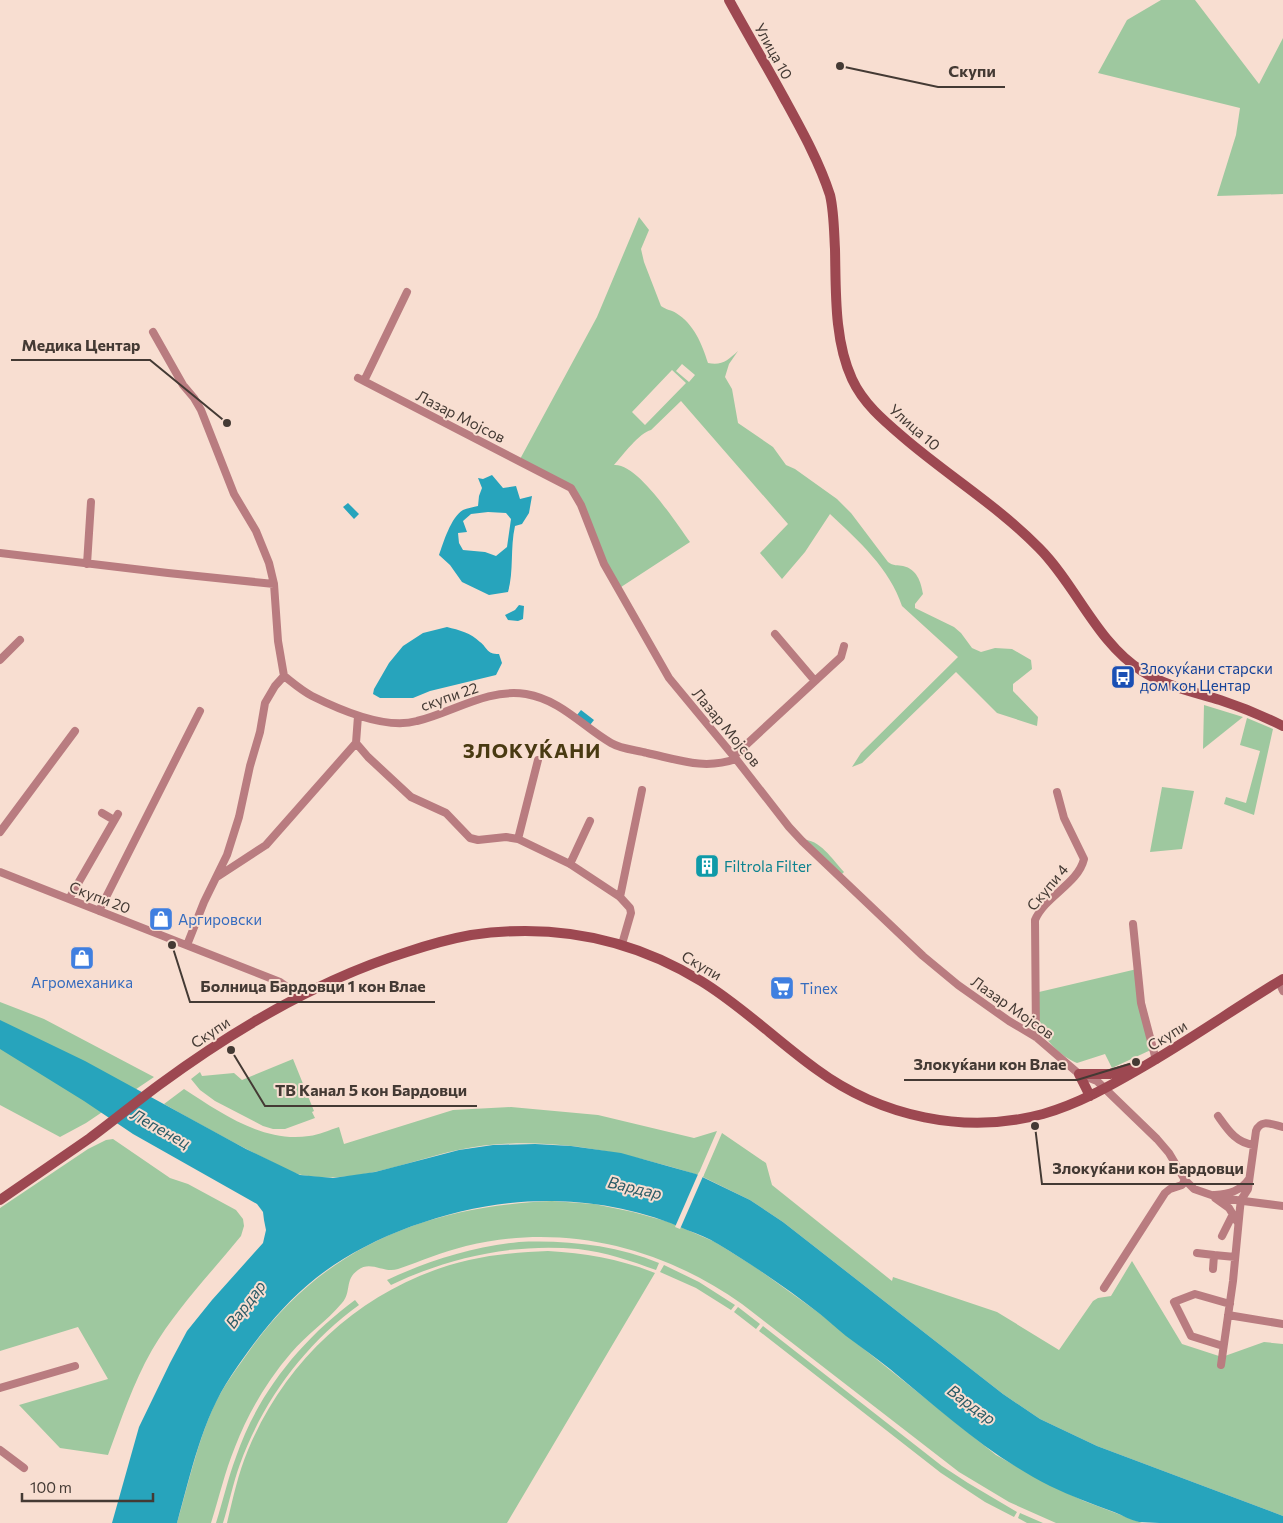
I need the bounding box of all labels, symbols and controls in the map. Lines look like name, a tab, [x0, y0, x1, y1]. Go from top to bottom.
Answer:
street label: Улица 10	[751, 20, 797, 82]
callout: Скупи	[938, 56, 1005, 87]
text: Скупи	[948, 61, 996, 80]
callout: Медика Центар	[11, 329, 150, 360]
text: Медика Центар	[21, 335, 141, 354]
street label: Лазар Мојсов	[414, 386, 508, 446]
street label: Улица 10	[886, 400, 944, 454]
place label: Злокуќани старски дом кон Центар	[1140, 659, 1273, 694]
bus stop icon: Злокуќани старски дом кон Центар	[1110, 664, 1136, 690]
street label: скупи 22	[418, 678, 480, 714]
street label: Лазар Мојсов	[689, 684, 765, 770]
district label: ЗЛОКУЌАНИ	[463, 738, 601, 762]
building icon: Filtrola Filter	[694, 853, 720, 879]
place label: Filtrola Filter	[724, 857, 812, 875]
street label: Cкупи 4	[1022, 860, 1072, 914]
street label: Скупи 20	[67, 877, 133, 917]
shop icon: Аргировски	[148, 906, 174, 932]
place label: Аргировски	[178, 910, 262, 928]
shop icon: Агромеханика	[69, 945, 95, 971]
street label: Скупи	[679, 946, 725, 984]
callout: Болница Бардовци 1 кон Влае	[190, 971, 435, 1002]
street label: Лазар Мојсов	[968, 972, 1058, 1042]
place label: Агромеханика	[31, 973, 133, 991]
supermarket icon: Tinex	[769, 975, 795, 1001]
text: Болница Бардовци 1 кон Влае	[200, 976, 426, 995]
place label: Tinex	[800, 979, 838, 997]
street label: Скупи	[187, 1012, 233, 1052]
street label: Скупи	[1144, 1016, 1190, 1054]
callout: Злокуќани кон Влае	[904, 1049, 1077, 1080]
text: Злокуќани кон Влае	[913, 1054, 1067, 1073]
callout: ТВ Канал 5 кон Бардовци	[265, 1075, 477, 1106]
text: ТВ Канал 5 кон Бардовци	[275, 1080, 467, 1099]
water label: Лепенец	[127, 1103, 194, 1152]
callout: Злокуќани кон Бардовци	[1042, 1153, 1254, 1184]
text: Злокуќани кон Бардовци	[1052, 1158, 1244, 1177]
water label: Вардар	[606, 1172, 664, 1202]
water label: Вардар	[221, 1276, 269, 1332]
water label: Вардар	[944, 1380, 1000, 1428]
scale bar	[22, 1470, 154, 1502]
text: 100 m	[30, 1478, 72, 1496]

